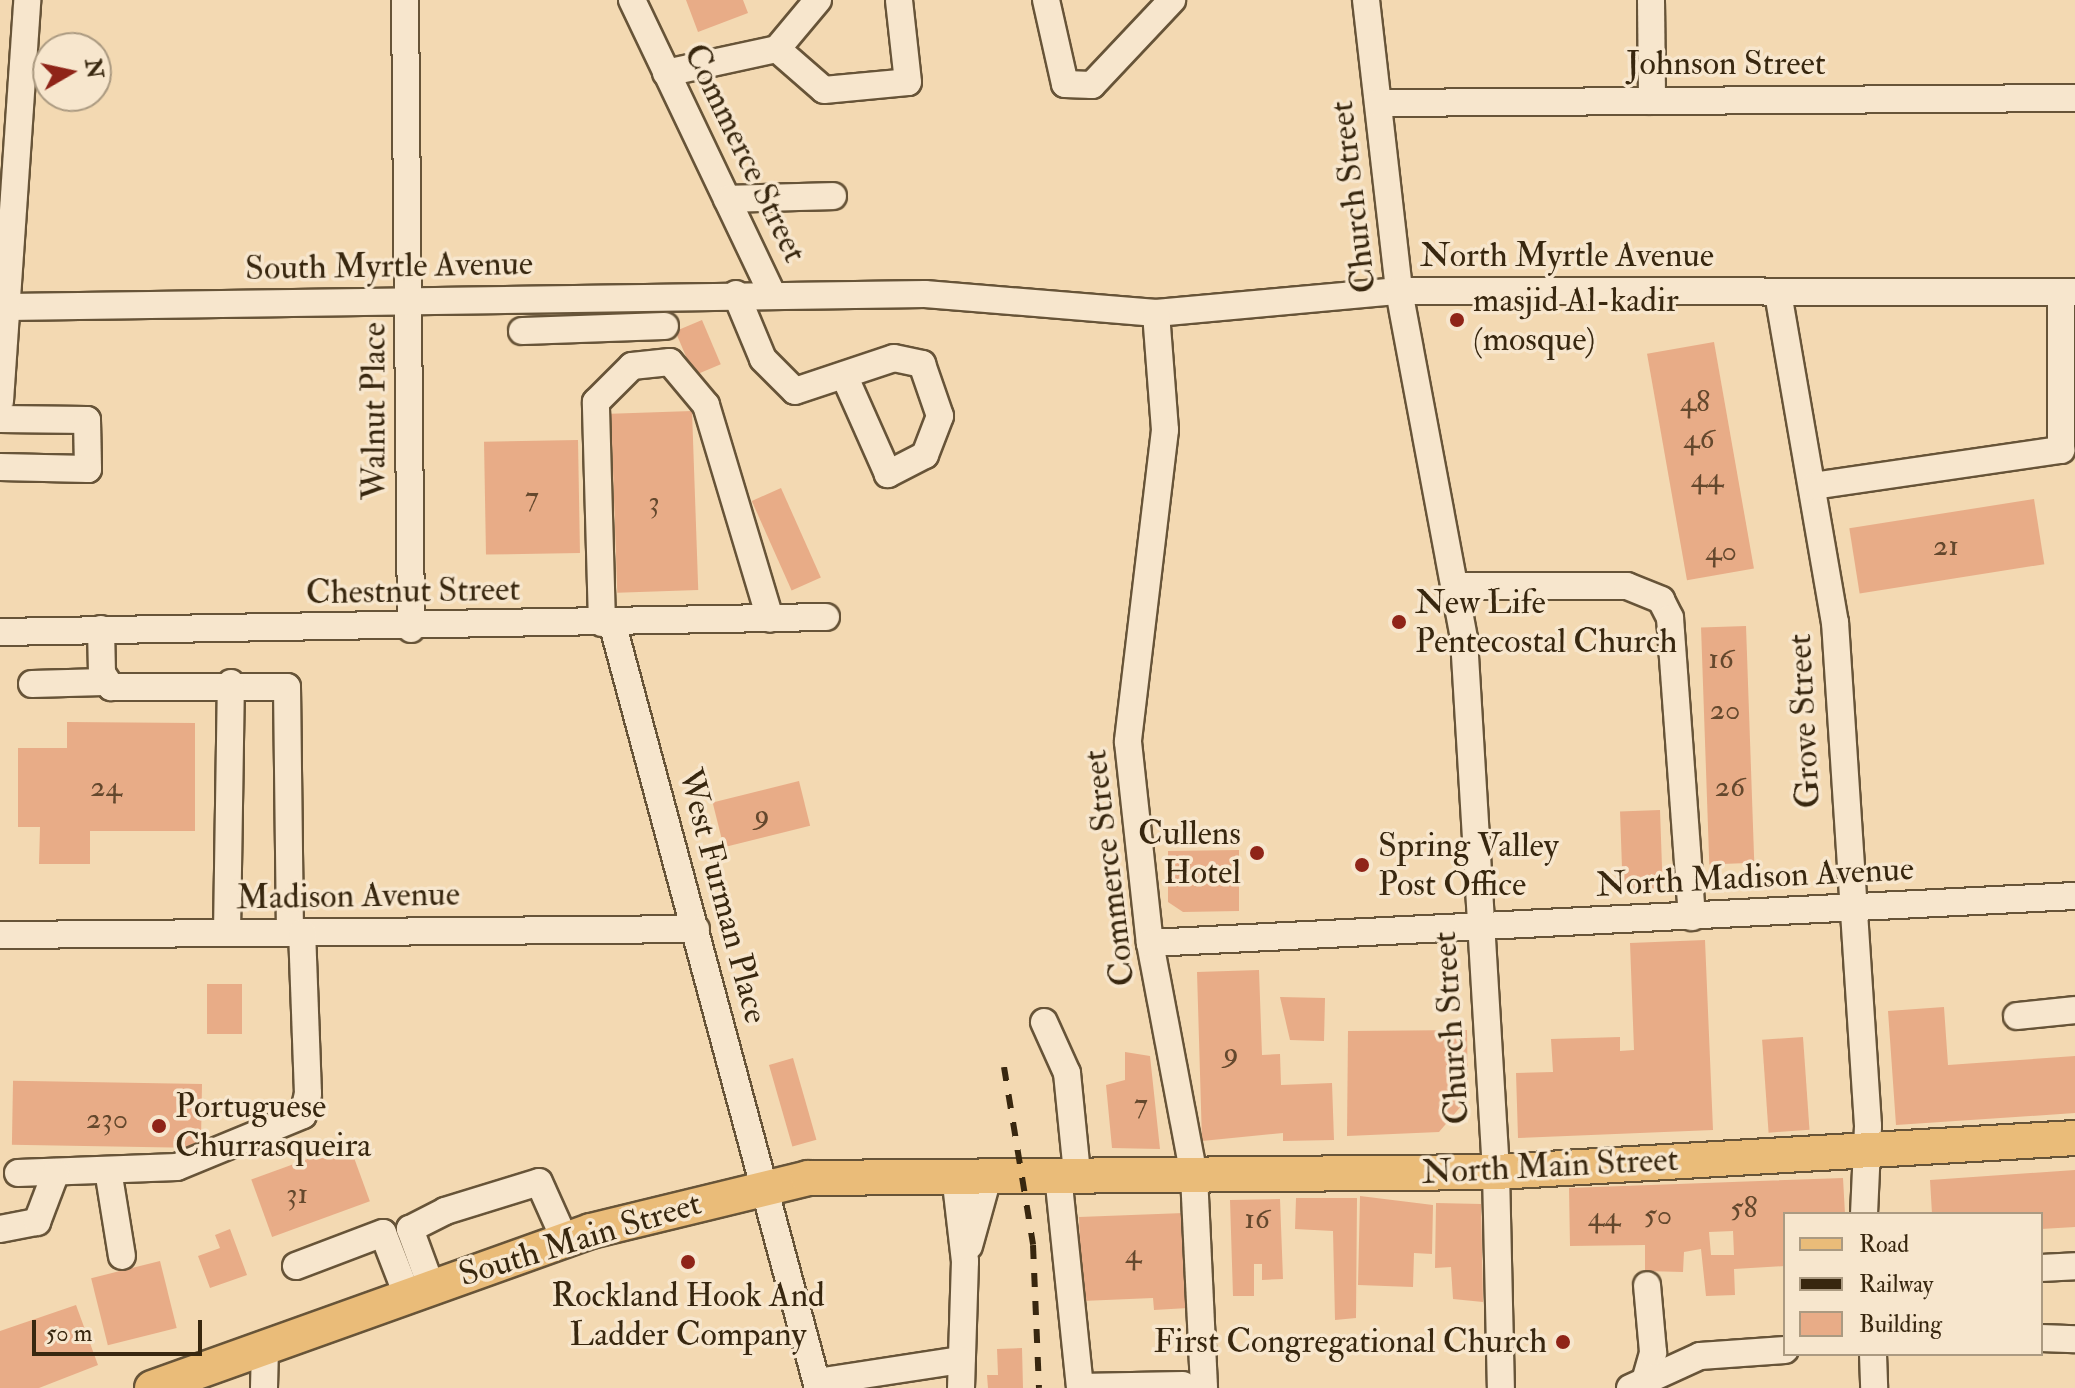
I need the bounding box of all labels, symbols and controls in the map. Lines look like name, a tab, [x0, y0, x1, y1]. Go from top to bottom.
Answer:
north arrow	[32, 32, 112, 112]
street label: Commerce Street	[675, 37, 815, 269]
street label: Johnson Street	[1626, 44, 1826, 84]
text: N	[78, 57, 109, 80]
street label: Church Street	[1321, 99, 1385, 295]
street label: North Myrtle Avenue	[1420, 236, 1714, 276]
street label: South Myrtle Avenue	[245, 243, 533, 289]
place label: masjid Al-kadir (mosque)	[1473, 280, 1679, 360]
marker: masjid Al-kadir (mosque)	[1448, 311, 1466, 329]
street label: Walnut Place	[354, 322, 394, 500]
house number: 48	[1680, 384, 1710, 420]
house number: 46	[1683, 421, 1715, 457]
house number: 44	[1691, 460, 1723, 496]
house number: 7	[525, 479, 539, 515]
house number: 3	[648, 484, 660, 520]
house number: 21	[1933, 528, 1959, 564]
house number: 40	[1705, 533, 1737, 569]
street label: Chestnut Street	[305, 569, 521, 613]
place label: New Life Pentecostal Church	[1415, 582, 1677, 662]
marker: New Life Pentecostal Church	[1390, 613, 1408, 631]
street label: Grove Street	[1779, 633, 1829, 809]
house number: 16	[1708, 641, 1734, 677]
house number: 20	[1710, 692, 1740, 728]
street label: Commerce Street	[1074, 748, 1144, 988]
street label: West Furman Place	[669, 764, 777, 1028]
house number: 24	[90, 769, 122, 805]
house number: 26	[1715, 769, 1745, 805]
house number: 9	[754, 797, 770, 833]
place label: Cullens Hotel	[1138, 813, 1241, 892]
place label: Spring Valley Post Office	[1378, 825, 1559, 904]
marker: Cullens Hotel	[1248, 844, 1266, 862]
street label: North Madison Avenue	[1595, 848, 1915, 906]
marker: Spring Valley Post Office	[1353, 856, 1371, 874]
street label: Madison Avenue	[236, 874, 460, 918]
street label: Church Street	[1424, 930, 1478, 1126]
house number: 9	[1223, 1035, 1239, 1071]
place label: Portuguese Churrasqueira	[175, 1086, 371, 1166]
house number: 7	[1134, 1086, 1148, 1122]
house number: 230	[86, 1101, 128, 1137]
marker: Portuguese Churrasqueira	[150, 1117, 168, 1135]
street label: North Main Street	[1421, 1139, 1679, 1193]
house number: 31	[286, 1176, 308, 1212]
street label: South Main Street	[454, 1183, 706, 1295]
house number: 58	[1730, 1190, 1758, 1226]
house number: 50	[1644, 1197, 1672, 1233]
house number: 44	[1588, 1199, 1620, 1235]
house number: 16	[1244, 1201, 1270, 1237]
legend	[1783, 1212, 2043, 1356]
text: Road	[1859, 1229, 1909, 1260]
house number: 4	[1125, 1236, 1141, 1272]
marker: Rockland Hook And Ladder Company	[679, 1253, 697, 1271]
text: Railway	[1859, 1269, 1933, 1300]
place label: Rockland Hook And Ladder Company	[551, 1275, 825, 1354]
scale bar	[36, 1304, 206, 1354]
text: Building	[1859, 1309, 1942, 1340]
text: 50 m	[46, 1318, 92, 1349]
place label: First Congregational Church	[1154, 1322, 1547, 1362]
marker: First Congregational Church	[1554, 1333, 1572, 1351]

